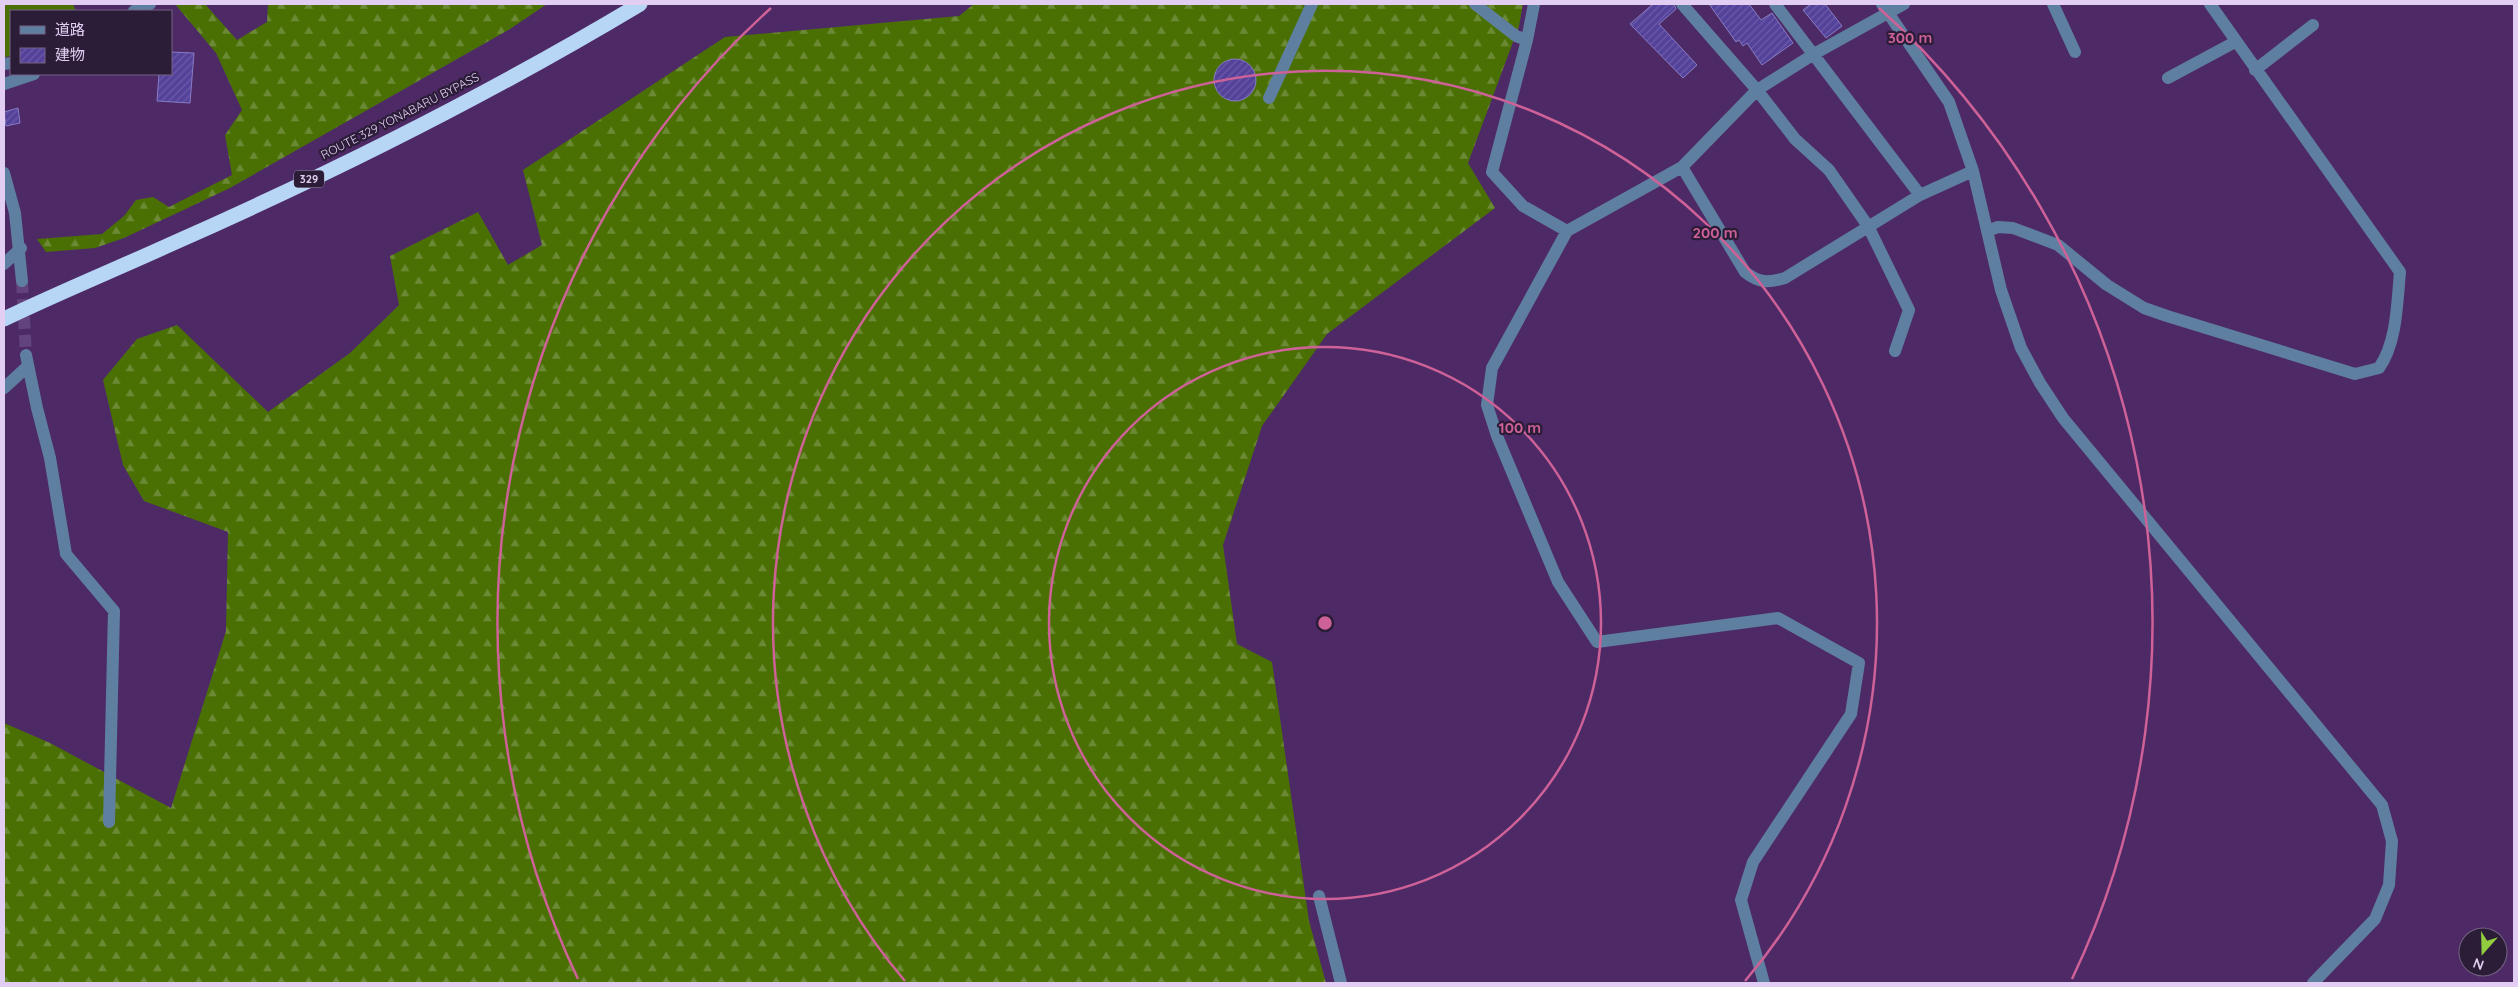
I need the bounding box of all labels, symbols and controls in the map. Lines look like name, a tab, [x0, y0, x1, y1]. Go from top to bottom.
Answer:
legend	[10, 10, 172, 75]
text: 道路	[55, 20, 85, 39]
text: 300 m	[1888, 28, 1932, 47]
text: 建物	[55, 45, 85, 64]
street label: ROUTE 329 YONABARU BYPASS	[318, 69, 482, 162]
road number: 329	[294, 170, 324, 188]
text: 200 m	[1693, 223, 1738, 242]
text: 100 m	[1499, 418, 1541, 437]
centre of rings	[1316, 614, 1334, 632]
north arrow	[2458, 927, 2508, 977]
text: N	[2471, 954, 2486, 974]

